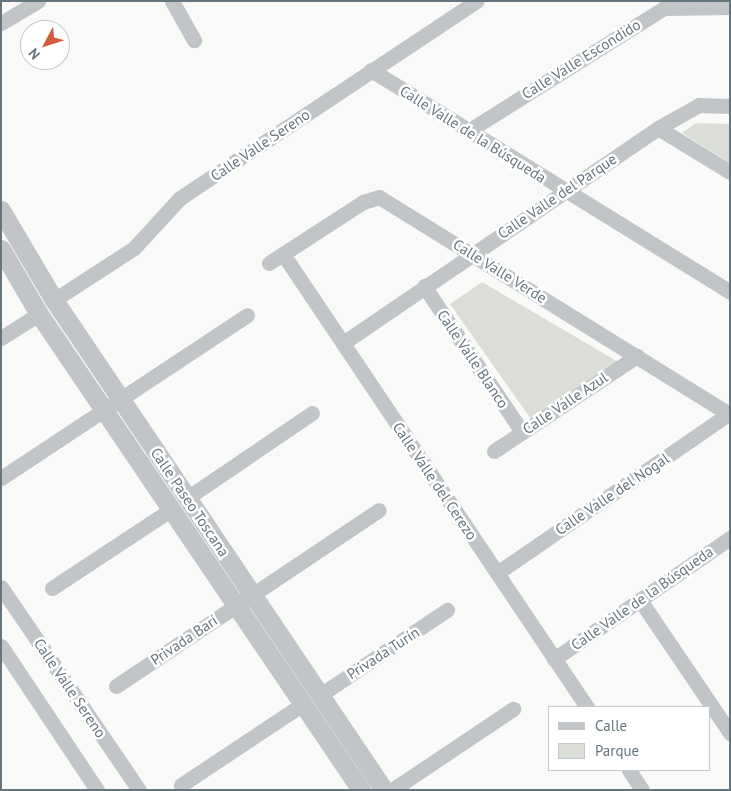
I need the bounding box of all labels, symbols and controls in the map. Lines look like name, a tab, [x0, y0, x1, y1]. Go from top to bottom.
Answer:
street label: Calle Valle Escondido	[518, 15, 644, 103]
north arrow	[20, 20, 70, 70]
text: N	[24, 45, 44, 63]
street label: Calle Valle de la Búsqueda	[396, 81, 550, 187]
street label: Calle Valle Sereno	[207, 105, 313, 185]
street label: Calle Valle del Parque	[494, 149, 620, 243]
street label: Calle Valle Verde	[450, 235, 550, 307]
street label: Calle Valle Blanco	[433, 306, 513, 412]
street label: Calle Valle Azul	[519, 368, 611, 438]
street label: Calle Valle del Cerezo	[389, 419, 481, 543]
street label: Calle Paseo Toscana	[147, 444, 233, 560]
street label: Calle Valle del Nogal	[551, 449, 673, 539]
street label: Calle Valle de la Búsqueda	[567, 542, 717, 654]
street label: Privada Barí	[147, 611, 221, 669]
street label: Privada Turín	[343, 623, 423, 683]
street label: Calle Valle Sereno	[30, 635, 110, 741]
legend	[548, 706, 711, 771]
text: Calle	[595, 716, 627, 735]
text: Parque	[595, 741, 639, 760]

